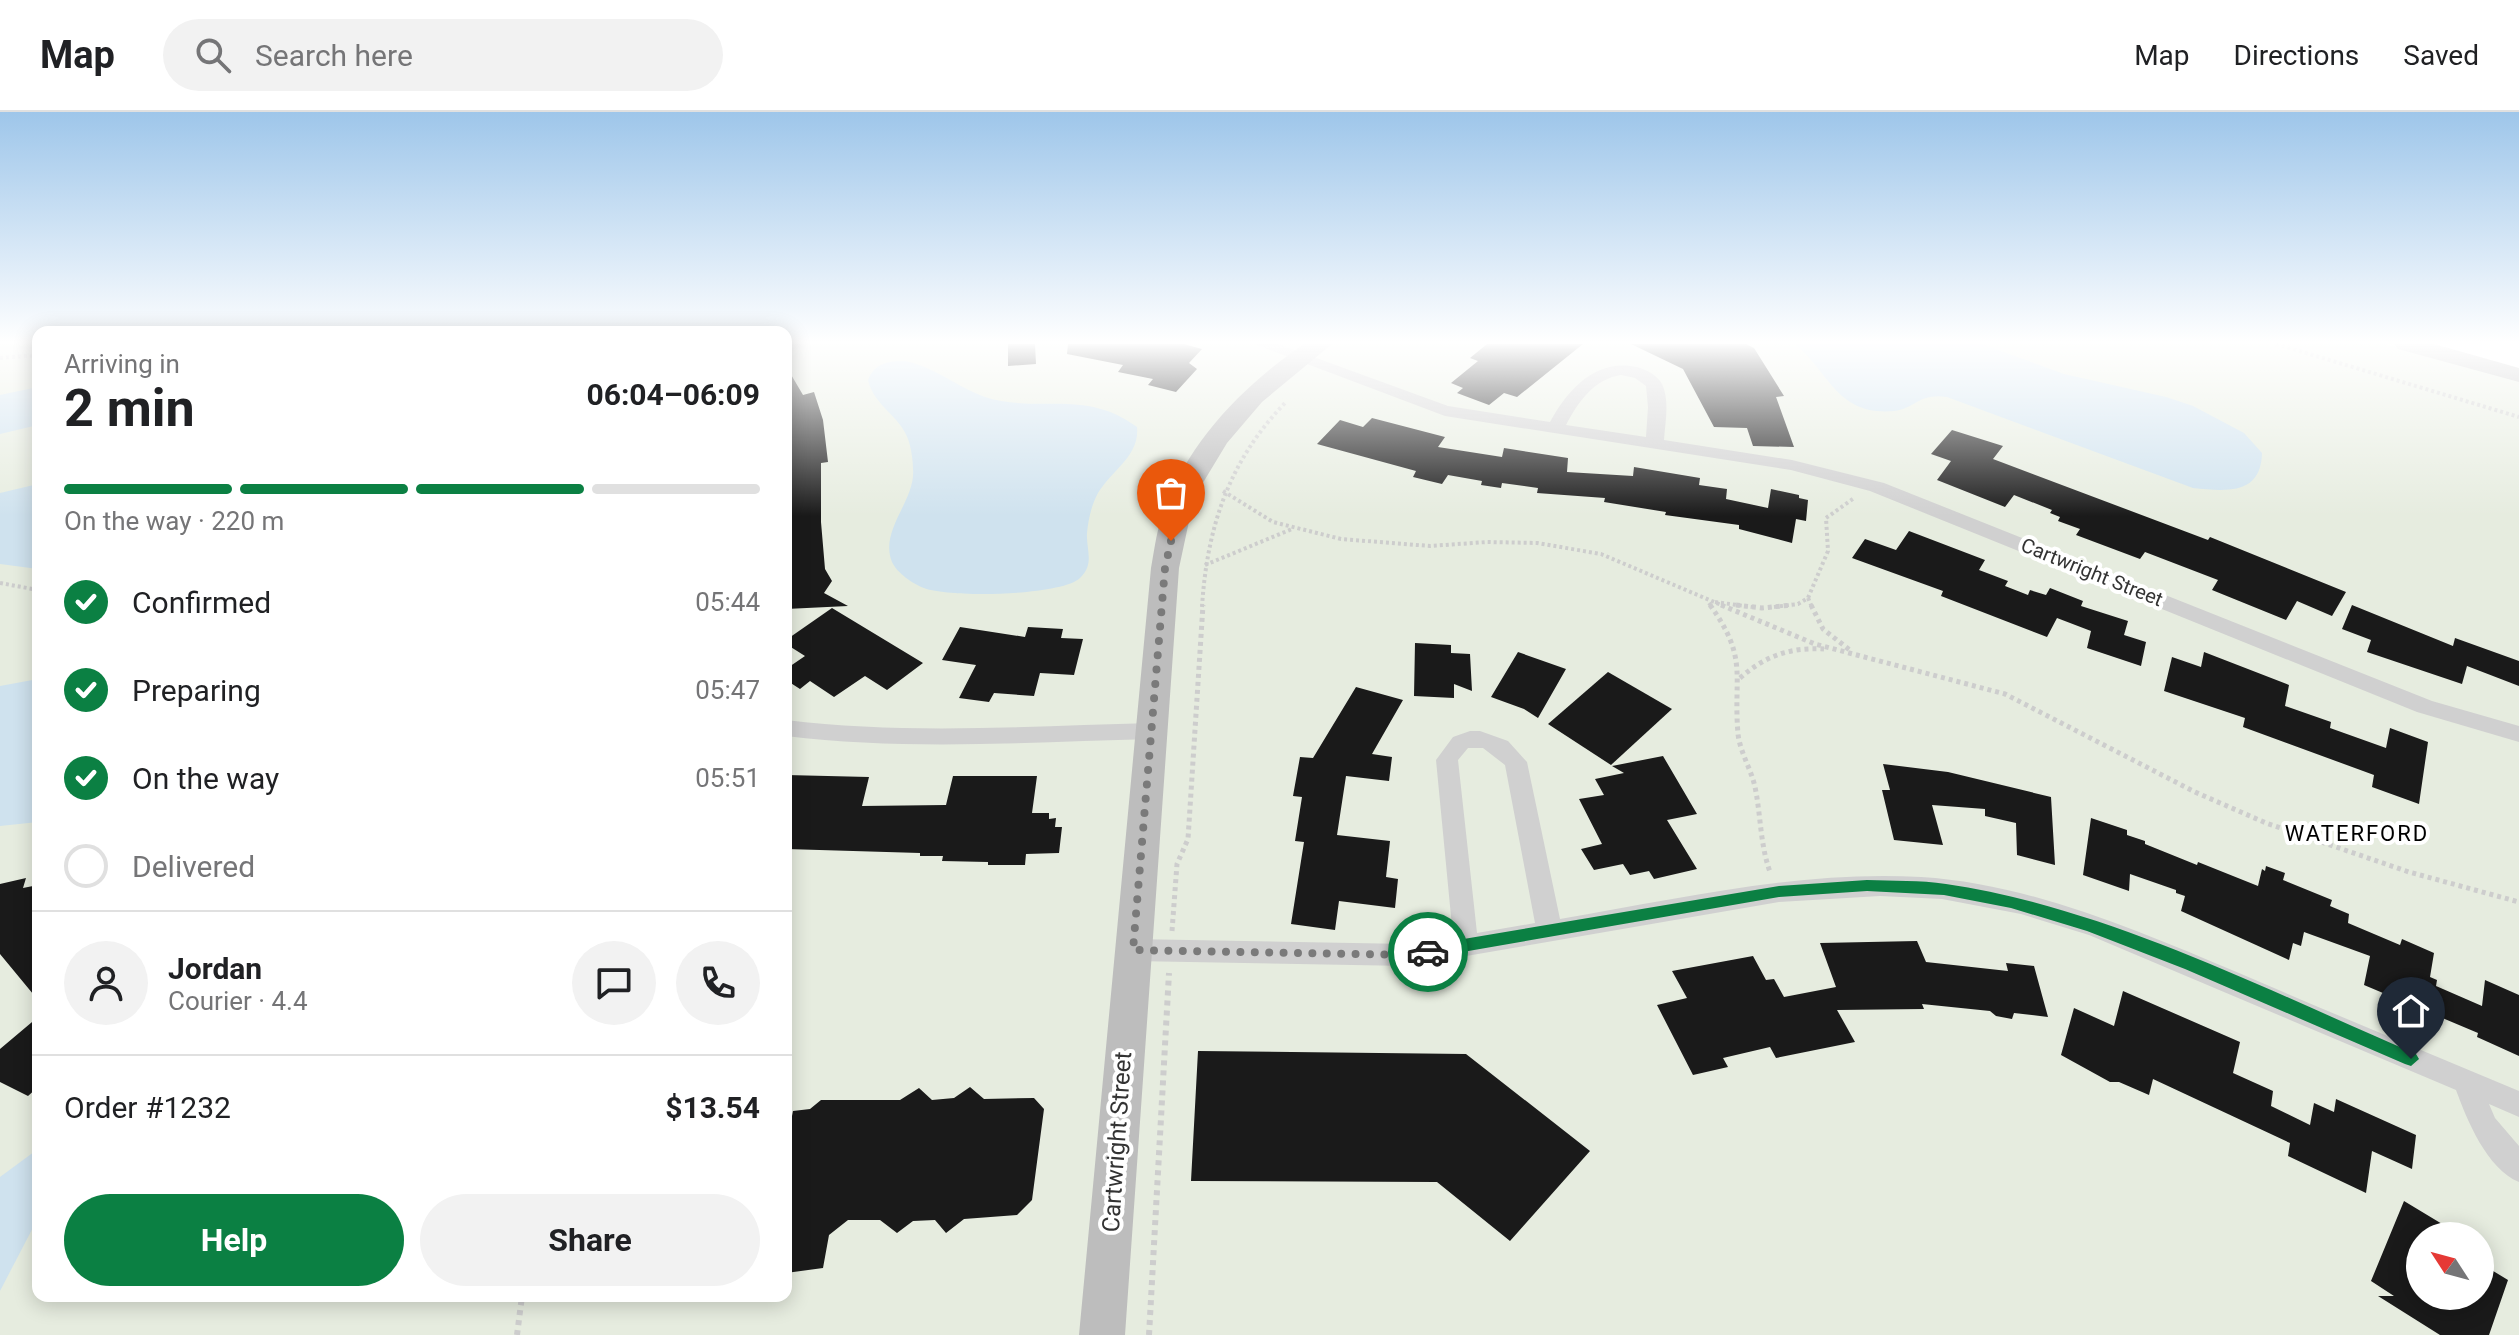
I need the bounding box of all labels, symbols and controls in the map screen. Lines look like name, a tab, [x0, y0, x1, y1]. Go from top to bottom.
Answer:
search box	[163, 19, 723, 91]
text: Map	[40, 33, 115, 77]
icon: search	[191, 33, 235, 77]
text: Search here	[255, 38, 413, 73]
text: Map	[2134, 39, 2190, 72]
text: Directions	[2234, 39, 2359, 72]
text: Saved	[2403, 39, 2479, 72]
text: Arriving in	[64, 349, 180, 379]
text: 06:04–06:09	[586, 377, 760, 412]
text: 2 min	[64, 378, 195, 439]
pin	[1137, 459, 1205, 541]
icon: bag	[1149, 471, 1193, 515]
text: On the way · 220 m	[64, 506, 284, 536]
street label: Cartwright Street	[2018, 533, 2166, 611]
icon: check	[64, 580, 108, 624]
text: Confirmed	[132, 585, 271, 620]
text: 05:44	[695, 587, 760, 617]
icon: check	[64, 668, 108, 712]
text: Preparing	[132, 673, 261, 708]
text: 05:47	[695, 675, 760, 705]
icon: check	[64, 756, 108, 800]
text: On the way	[132, 761, 279, 796]
text: 05:51	[695, 763, 760, 793]
district label: WATERFORD	[2285, 821, 2429, 846]
text: Delivered	[132, 849, 255, 884]
courier	[1388, 912, 1468, 992]
icon: car	[1406, 930, 1450, 974]
button: person	[64, 941, 148, 1025]
button: chat	[572, 941, 656, 1025]
button: phone	[676, 941, 760, 1025]
text: Jordan	[168, 951, 262, 986]
pin	[2377, 977, 2445, 1059]
text: Courier · 4.4	[168, 986, 308, 1016]
icon: home	[2389, 989, 2433, 1033]
street label: Cartwright Street	[1097, 1051, 1137, 1233]
text: Order #1232	[64, 1090, 231, 1125]
text: $13.54	[665, 1090, 760, 1125]
button: Help	[64, 1194, 404, 1286]
button: Share	[420, 1194, 760, 1286]
north arrow	[2406, 1222, 2494, 1310]
map controls	[2406, 1222, 2494, 1310]

